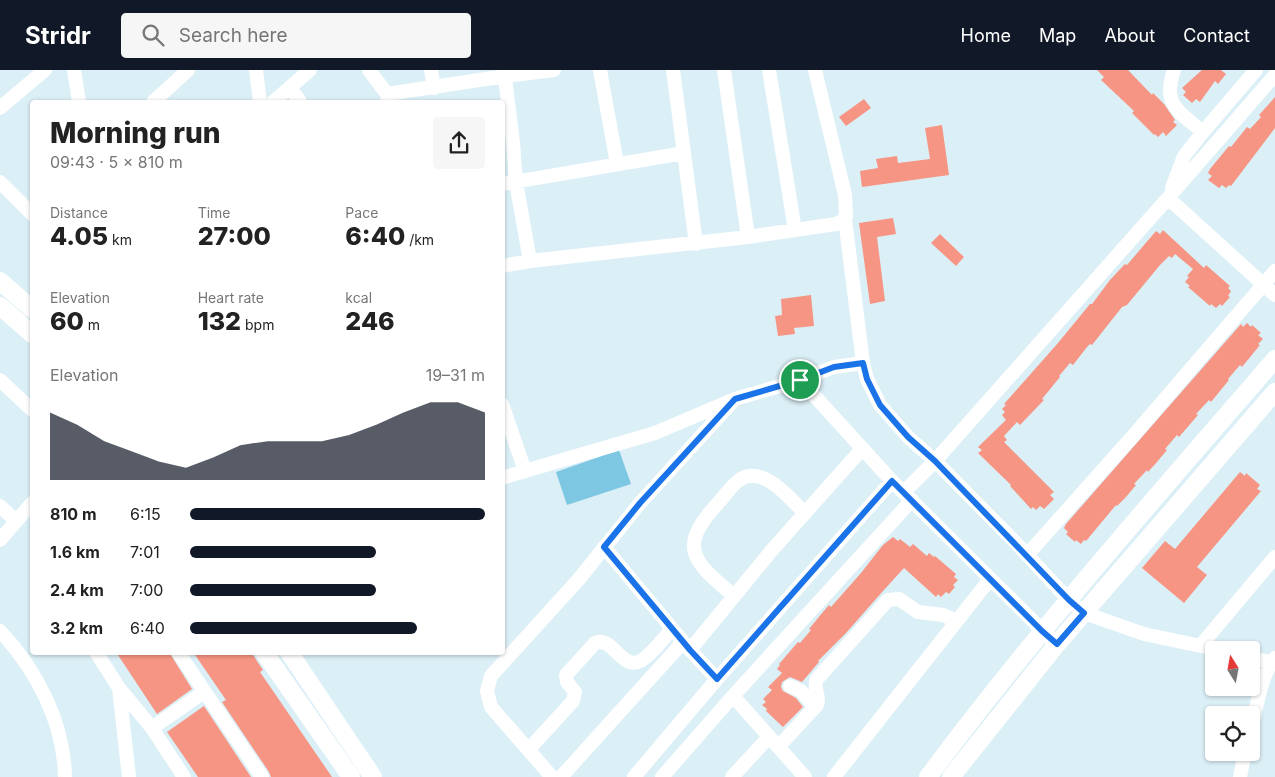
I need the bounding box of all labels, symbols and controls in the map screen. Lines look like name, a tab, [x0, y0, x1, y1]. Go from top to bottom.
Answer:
search box	[121, 13, 471, 58]
text: Stridr	[25, 21, 91, 50]
icon: search	[139, 21, 167, 49]
text: Search here	[179, 24, 287, 47]
text: Home	[961, 25, 1011, 46]
text: Map	[1039, 25, 1076, 46]
text: About	[1104, 25, 1155, 46]
text: Contact	[1183, 25, 1250, 46]
text: Morning run	[50, 116, 220, 150]
button: share	[433, 117, 485, 169]
text: 09:43 · 5 × 810 m	[50, 152, 183, 172]
text: Distance	[50, 204, 108, 221]
text: Time	[198, 204, 231, 221]
text: Pace	[345, 204, 378, 221]
text: 4.05	[50, 221, 108, 251]
text: 27:00	[198, 221, 271, 251]
text: 6:40	[345, 221, 405, 251]
text: km	[108, 231, 132, 248]
text: /km	[405, 231, 434, 248]
text: Elevation	[50, 289, 110, 306]
text: Heart rate	[198, 289, 264, 306]
text: kcal	[345, 289, 372, 306]
text: 60	[50, 306, 84, 336]
text: 132	[198, 306, 241, 336]
text: 246	[345, 306, 395, 336]
text: m	[84, 316, 100, 333]
text: bpm	[241, 316, 274, 333]
pin	[779, 359, 821, 401]
text: Elevation	[50, 365, 119, 385]
text: 19–31 m	[426, 365, 485, 385]
icon: arrive	[786, 366, 814, 394]
text: 810 m	[50, 504, 97, 524]
text: 6:15	[130, 504, 161, 524]
text: 1.6 km	[50, 542, 100, 562]
text: 7:01	[130, 542, 160, 562]
text: 2.4 km	[50, 580, 104, 600]
text: 7:00	[130, 580, 163, 600]
text: 3.2 km	[50, 618, 103, 638]
text: 6:40	[130, 618, 165, 638]
north arrow	[1205, 641, 1260, 696]
map controls	[1205, 641, 1260, 761]
button: locate	[1205, 706, 1260, 761]

